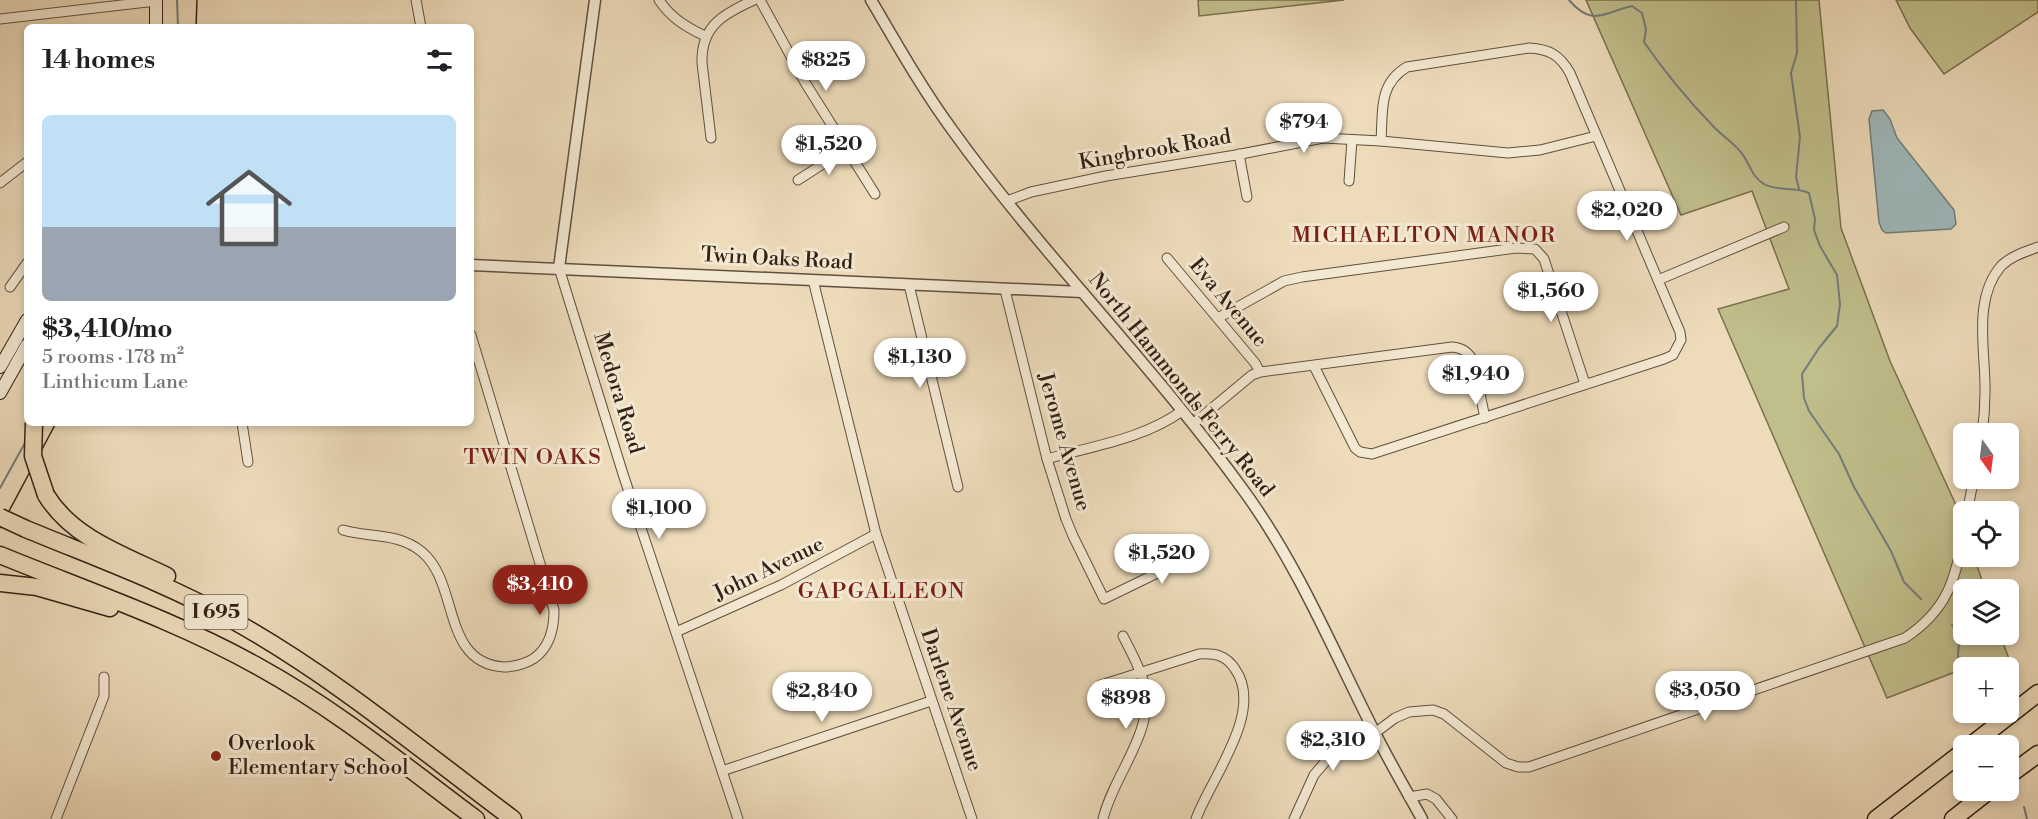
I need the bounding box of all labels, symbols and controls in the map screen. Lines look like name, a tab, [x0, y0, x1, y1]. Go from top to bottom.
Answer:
pin: $825	[790, 41, 862, 92]
text: 14 homes	[42, 44, 155, 76]
icon: filters	[423, 44, 456, 77]
text: $825	[801, 48, 851, 73]
pin: $794	[1268, 103, 1340, 154]
text: $794	[1279, 110, 1329, 135]
street label: Kingbrook Road	[1077, 124, 1233, 176]
pin: $1,520	[780, 125, 878, 176]
text: $1,520	[795, 132, 863, 157]
icon: home	[195, 154, 303, 262]
pin: $2,020	[1578, 191, 1676, 242]
text: $2,020	[1591, 198, 1663, 223]
district label: MICHAELTON MANOR	[1292, 222, 1556, 249]
street label: Twin Oaks Road	[700, 242, 854, 276]
street label: Eva Avenue	[1183, 253, 1273, 353]
street label: North Hammonds Ferry Road	[1083, 268, 1280, 502]
pin: $1,560	[1502, 272, 1600, 323]
text: $1,560	[1517, 279, 1585, 304]
text: $3,410/mo	[42, 313, 173, 345]
street label: Medora Road	[587, 329, 649, 457]
pin: $1,130	[871, 338, 969, 389]
text: 5 rooms · 178 m²	[42, 345, 184, 370]
text: $1,130	[888, 345, 952, 370]
pin: $1,940	[1427, 355, 1525, 406]
text: $1,940	[1442, 362, 1510, 387]
street label: Jerome Avenue	[1032, 369, 1096, 514]
text: Linthicum Lane	[42, 370, 188, 395]
north arrow	[1953, 423, 2019, 489]
map controls	[1953, 423, 2019, 801]
district label: TWIN OAKS	[464, 444, 603, 471]
pin: $1,100	[610, 489, 708, 540]
text: $1,100	[626, 496, 692, 521]
button: locate	[1953, 501, 2019, 567]
street label: John Avenue	[709, 531, 828, 607]
pin: $1,520	[1113, 534, 1211, 585]
text: $1,520	[1128, 541, 1196, 566]
pin: $3,410	[491, 565, 589, 616]
text: $3,410	[507, 572, 573, 597]
district label: GAPGALLEON	[798, 578, 966, 605]
button: layers	[1953, 579, 2019, 645]
road number: I 695	[184, 595, 248, 629]
street label: Darlene Avenue	[914, 625, 988, 775]
button: +	[1953, 657, 2019, 723]
pin: $3,050	[1656, 671, 1754, 722]
pin: $2,840	[773, 672, 871, 723]
text: $3,050	[1669, 678, 1741, 703]
text: $2,840	[786, 679, 858, 704]
pin: $898	[1090, 679, 1162, 730]
text: $898	[1101, 686, 1151, 711]
pin: $2,310	[1284, 721, 1382, 772]
text: $2,310	[1300, 728, 1366, 753]
place label: Overlook Elementary School	[228, 731, 408, 781]
button: −	[1953, 735, 2019, 801]
marker: Overlook Elementary School	[209, 749, 223, 763]

